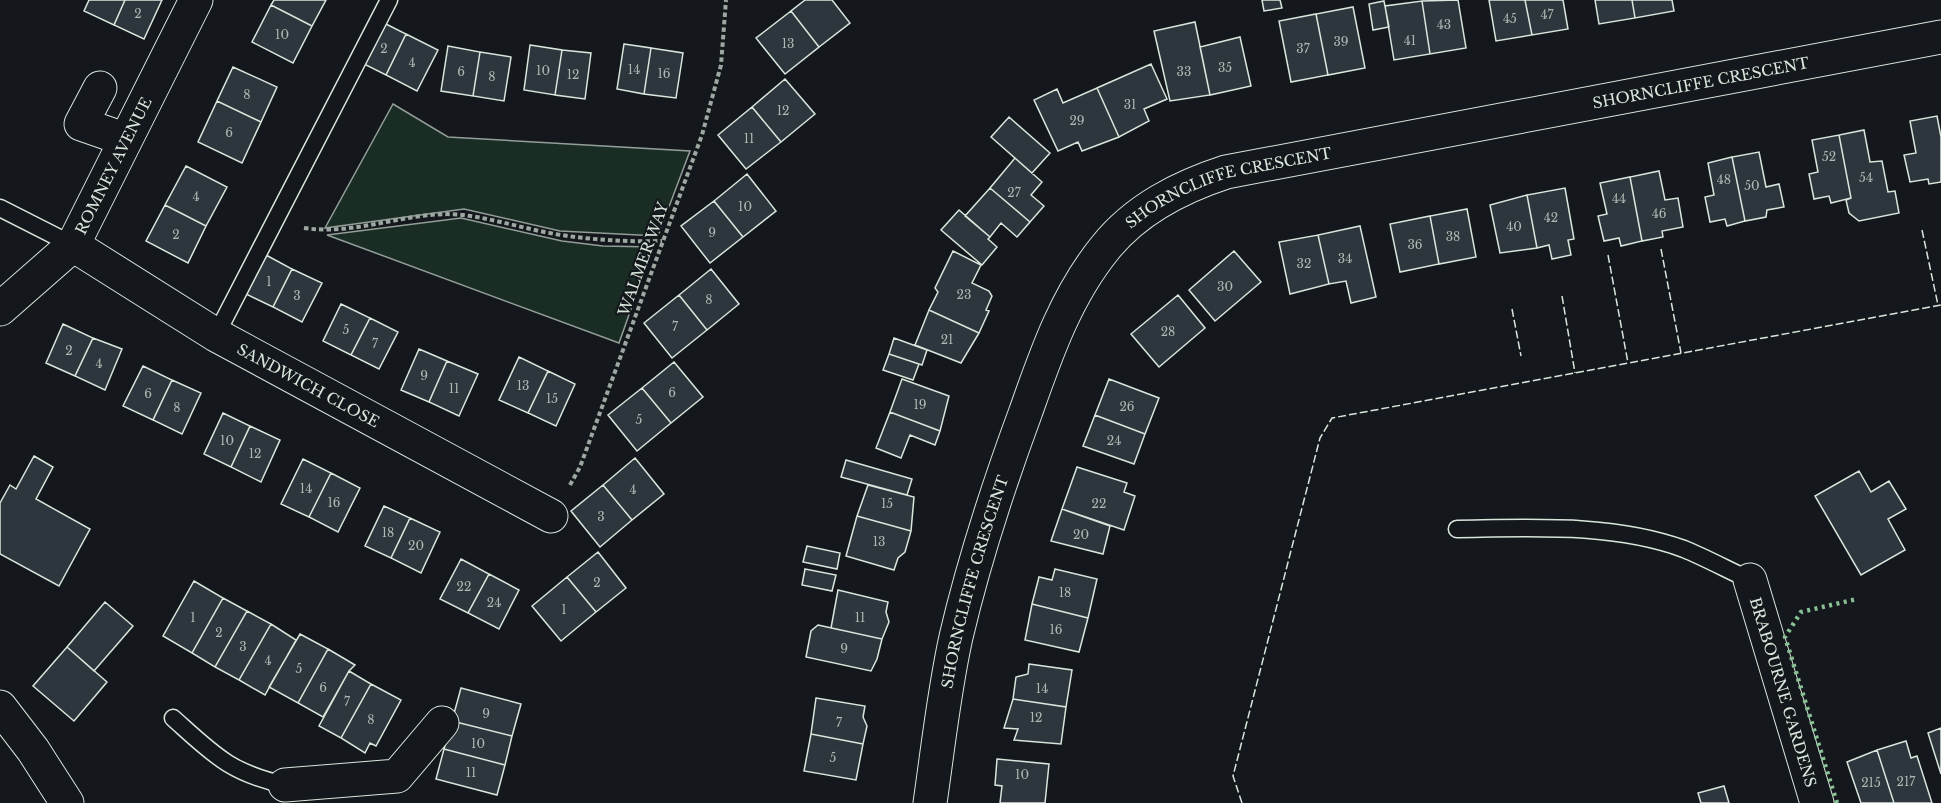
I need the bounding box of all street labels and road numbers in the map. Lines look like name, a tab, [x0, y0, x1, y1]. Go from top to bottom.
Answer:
street label: SHORNCLIFFE CRESCENT	[1591, 53, 1811, 112]
street label: ROMNEY AVENUE	[71, 94, 155, 237]
street label: SHORNCLIFFE CRESCENT	[1121, 143, 1333, 232]
street label: WALMER WAY	[613, 199, 673, 319]
street label: SANDWICH CLOSE	[234, 339, 383, 431]
street label: SHORNCLIFFE CRESCENT	[937, 473, 1012, 690]
street label: BRABOURNE GARDENS	[1746, 595, 1821, 789]

